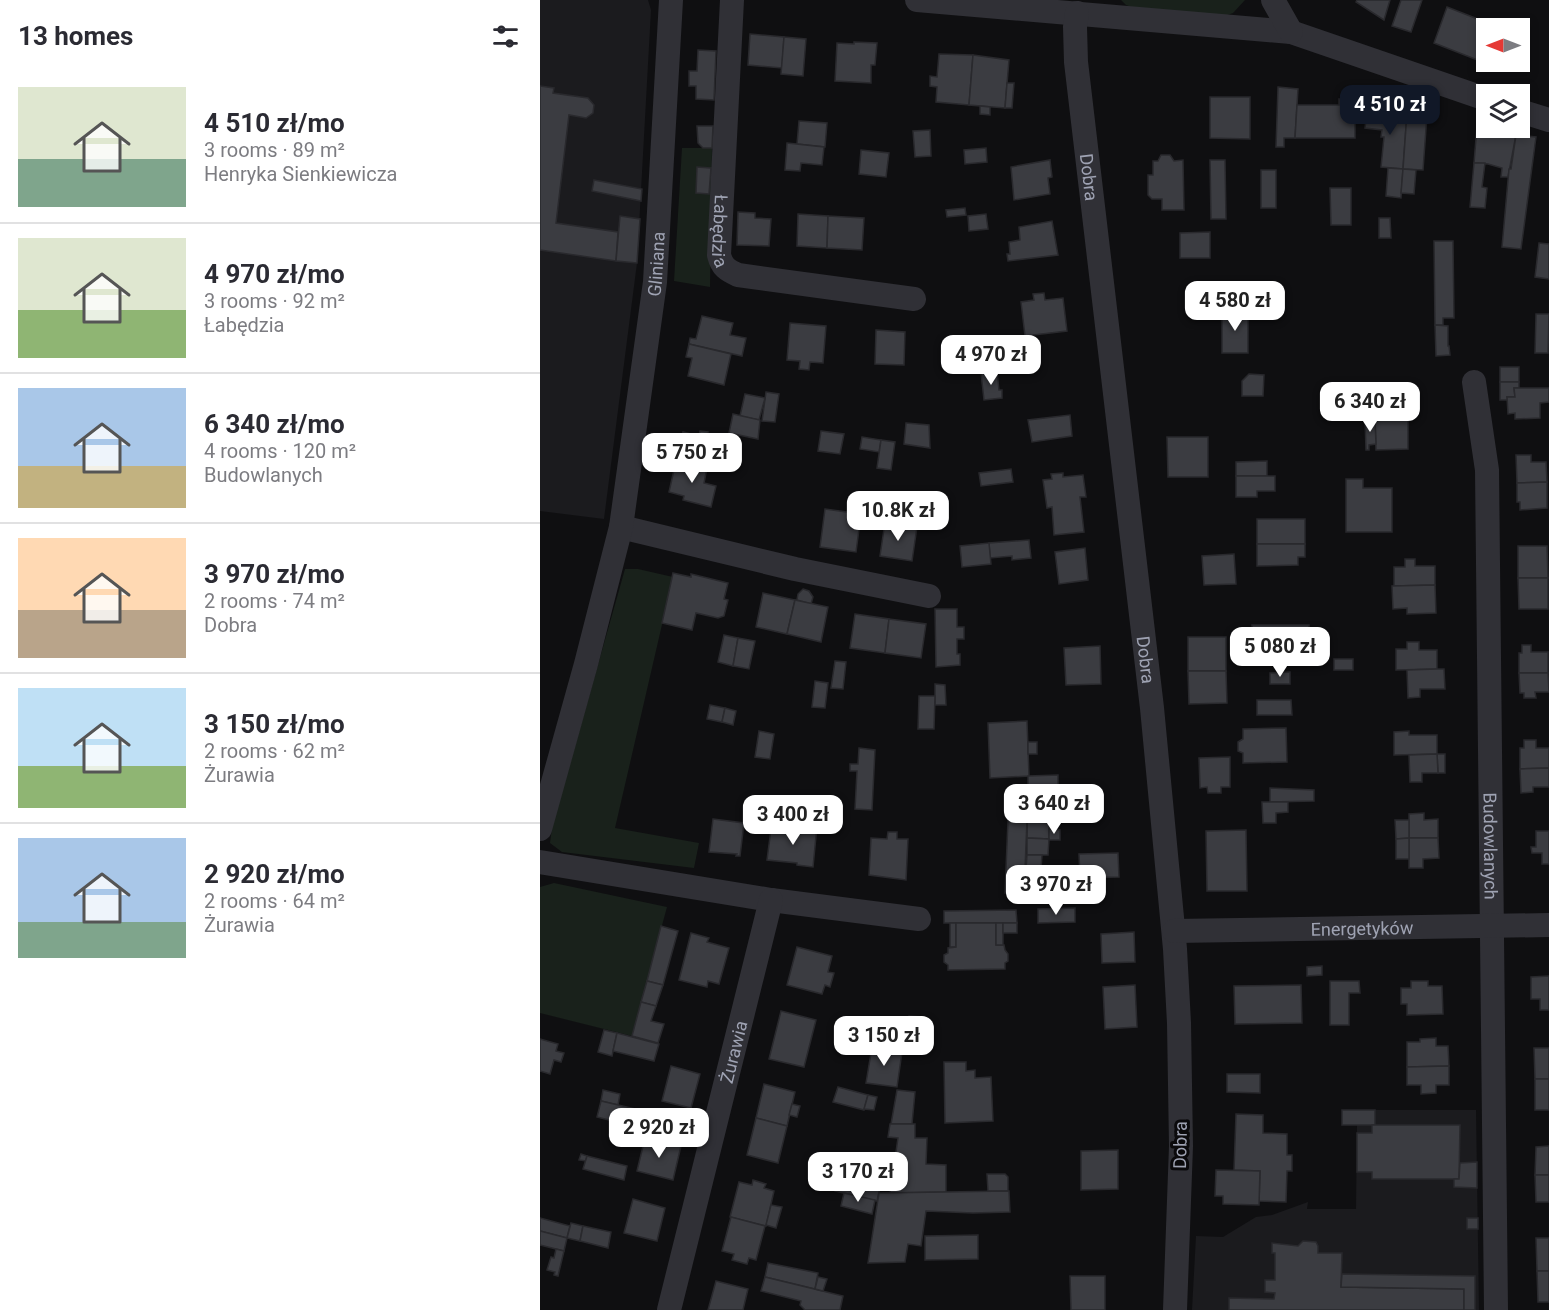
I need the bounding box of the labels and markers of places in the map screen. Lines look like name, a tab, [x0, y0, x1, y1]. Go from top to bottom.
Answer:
pin: 4 510 zł	[1328, 85, 1452, 136]
pin: 4 580 zł	[1173, 281, 1297, 332]
pin: 4 970 zł	[929, 335, 1053, 386]
pin: 6 340 zł	[1308, 382, 1432, 433]
pin: 5 750 zł	[630, 433, 754, 484]
pin: 10.8K zł	[836, 491, 960, 542]
pin: 5 080 zł	[1218, 627, 1342, 678]
pin: 3 640 zł	[992, 784, 1116, 835]
pin: 3 400 zł	[731, 795, 855, 846]
pin: 3 970 zł	[994, 865, 1118, 916]
pin: 3 150 zł	[822, 1016, 946, 1067]
pin: 2 920 zł	[597, 1108, 721, 1159]
pin: 3 170 zł	[796, 1152, 920, 1203]

